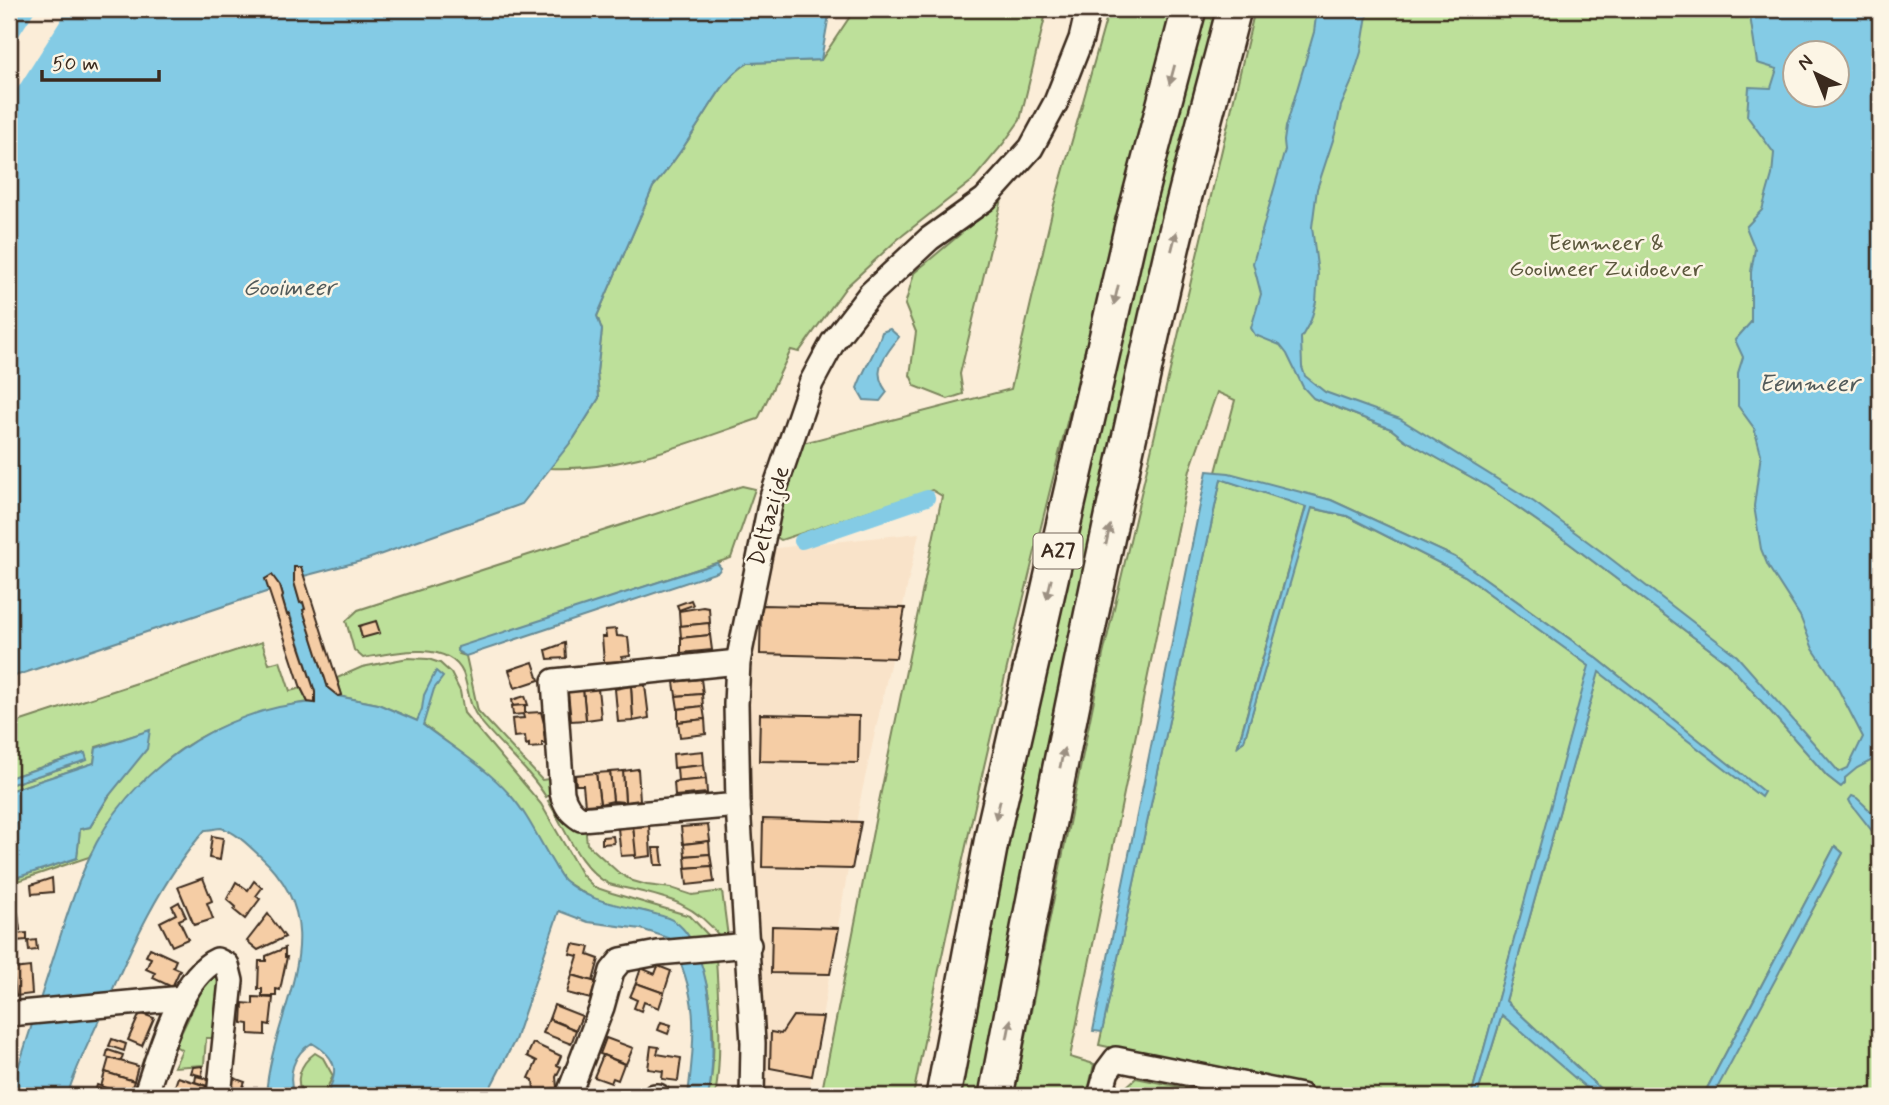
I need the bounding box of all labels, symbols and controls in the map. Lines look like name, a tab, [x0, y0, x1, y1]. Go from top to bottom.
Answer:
scale bar	[42, 38, 159, 82]
north arrow	[1780, 38, 1850, 108]
text: N	[1792, 49, 1819, 76]
text: 50 m	[52, 50, 99, 78]
one-way arrow	[1166, 64, 1177, 86]
park label: Eemmeer & Gooimeer Zuidoever	[1509, 229, 1703, 285]
one-way arrow	[1169, 230, 1180, 252]
water label: Gooimeer	[243, 273, 338, 304]
one-way arrow	[1111, 284, 1122, 306]
water label: Eemmeer	[1759, 369, 1863, 400]
street label: Deltazijde	[742, 463, 798, 569]
one-way arrow	[1103, 524, 1114, 546]
road number: A27	[1034, 534, 1082, 568]
one-way arrow	[1043, 578, 1054, 600]
one-way arrow	[1056, 747, 1067, 769]
one-way arrow	[993, 800, 1004, 822]
one-way arrow	[1003, 1018, 1014, 1040]

